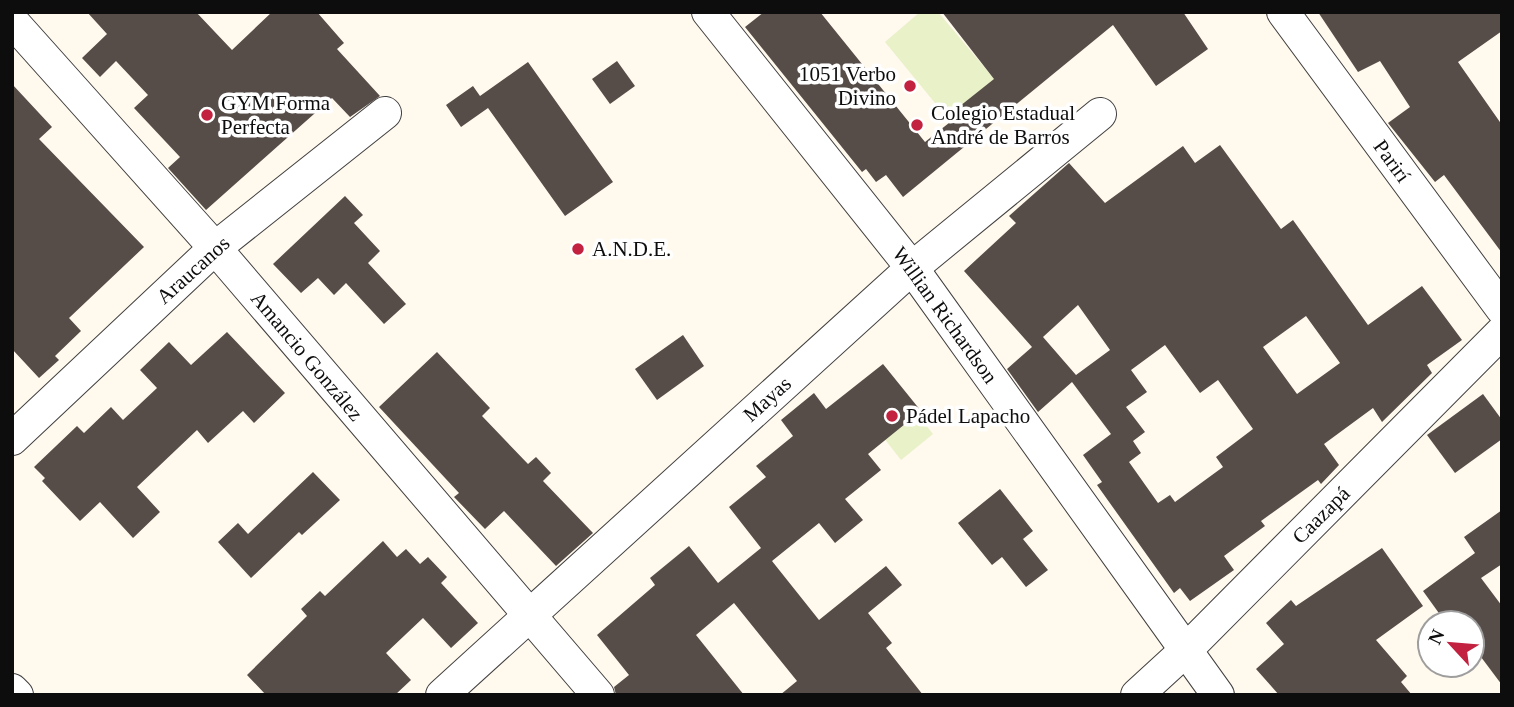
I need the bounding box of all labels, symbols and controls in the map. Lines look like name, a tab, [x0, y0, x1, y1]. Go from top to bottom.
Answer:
place label: 1051 Verbo Divino	[799, 62, 896, 110]
marker: 1051 Verbo Divino	[902, 78, 918, 94]
place label: GYM Forma Perfecta	[221, 91, 331, 139]
place label: Colegio Estadual André de Barros	[931, 101, 1075, 149]
marker: GYM Forma Perfecta	[199, 107, 215, 123]
marker: Colegio Estadual André de Barros	[909, 117, 925, 133]
street label: Parirí	[1369, 135, 1416, 187]
street label: Araucanos	[152, 231, 234, 309]
place label: A.N.D.E.	[592, 237, 671, 261]
marker: A.N.D.E.	[570, 241, 586, 257]
street label: Willian Richardson	[887, 242, 1003, 388]
street label: Amancio González	[246, 286, 368, 426]
street label: Mayas	[738, 371, 796, 427]
place label: Pádel Lapacho	[906, 404, 1030, 428]
marker: Pádel Lapacho	[884, 408, 900, 424]
street label: Caazapá	[1287, 481, 1355, 549]
north arrow	[1416, 609, 1486, 679]
text: N	[1424, 626, 1449, 648]

